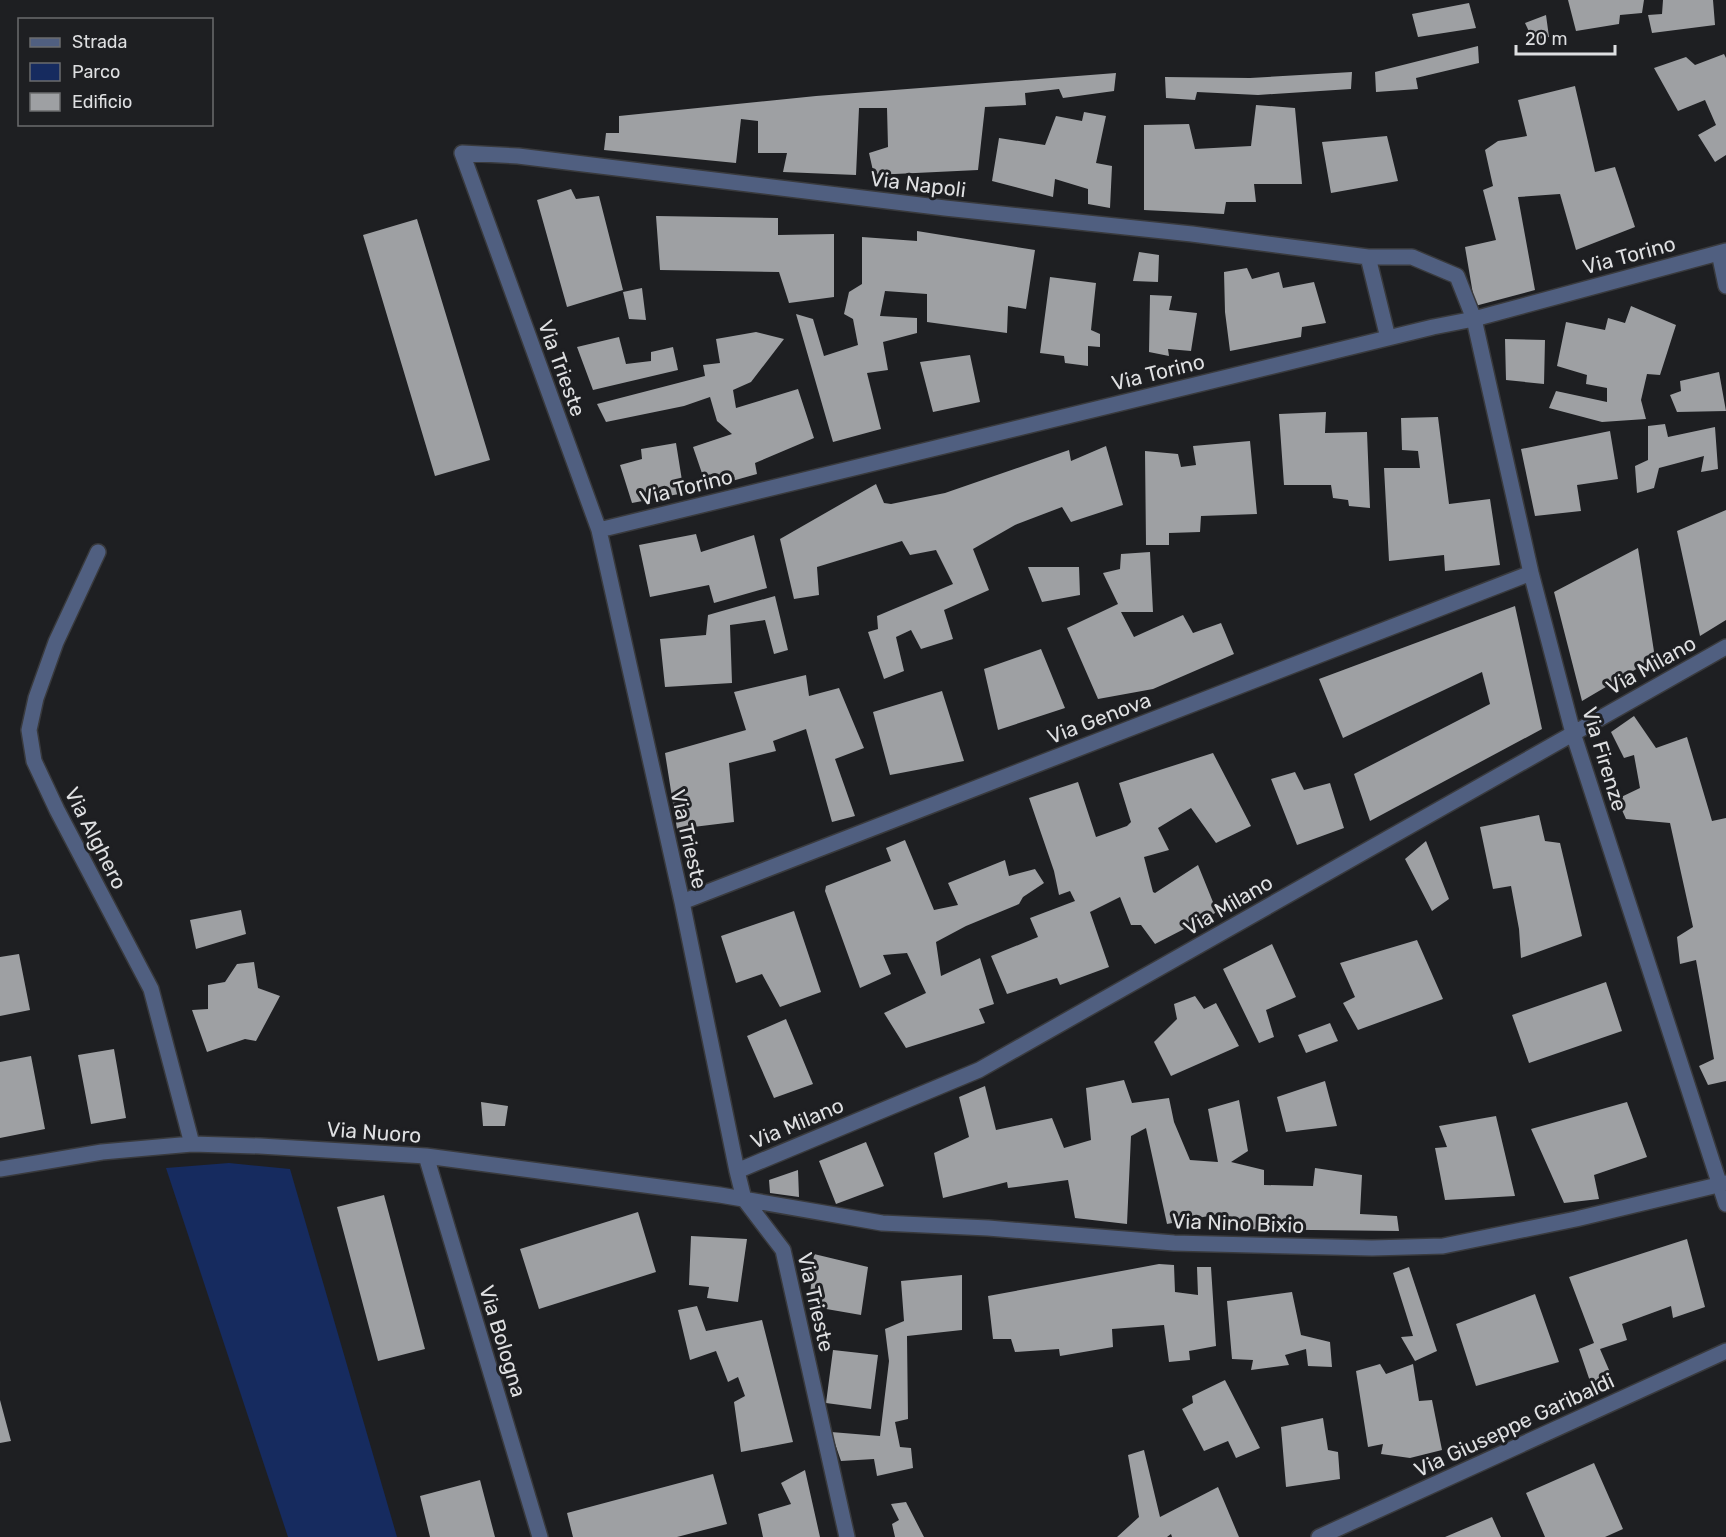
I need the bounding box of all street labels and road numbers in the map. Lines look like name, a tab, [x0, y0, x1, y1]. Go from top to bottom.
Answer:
street label: Via Napoli	[869, 166, 967, 202]
street label: Via Torino	[1580, 231, 1678, 279]
street label: Via Trieste	[533, 316, 591, 420]
street label: Via Torino	[1109, 348, 1207, 396]
street label: Via Torino	[637, 463, 735, 511]
street label: Via Milano	[1602, 630, 1700, 700]
street label: Via Genova	[1044, 687, 1154, 749]
street label: Via Firenze	[1577, 704, 1633, 814]
street label: Via Alghero	[60, 783, 132, 893]
street label: Via Trieste	[665, 787, 713, 891]
street label: Via Milano	[1179, 869, 1277, 941]
street label: Via Milano	[747, 1092, 847, 1154]
street label: Via Nuoro	[326, 1116, 422, 1148]
street label: Via Nino Bixio	[1171, 1208, 1305, 1238]
street label: Via Trieste	[792, 1250, 840, 1354]
street label: Via Bologna	[474, 1282, 532, 1400]
street label: Via Giuseppe Garibaldi	[1410, 1368, 1618, 1482]

